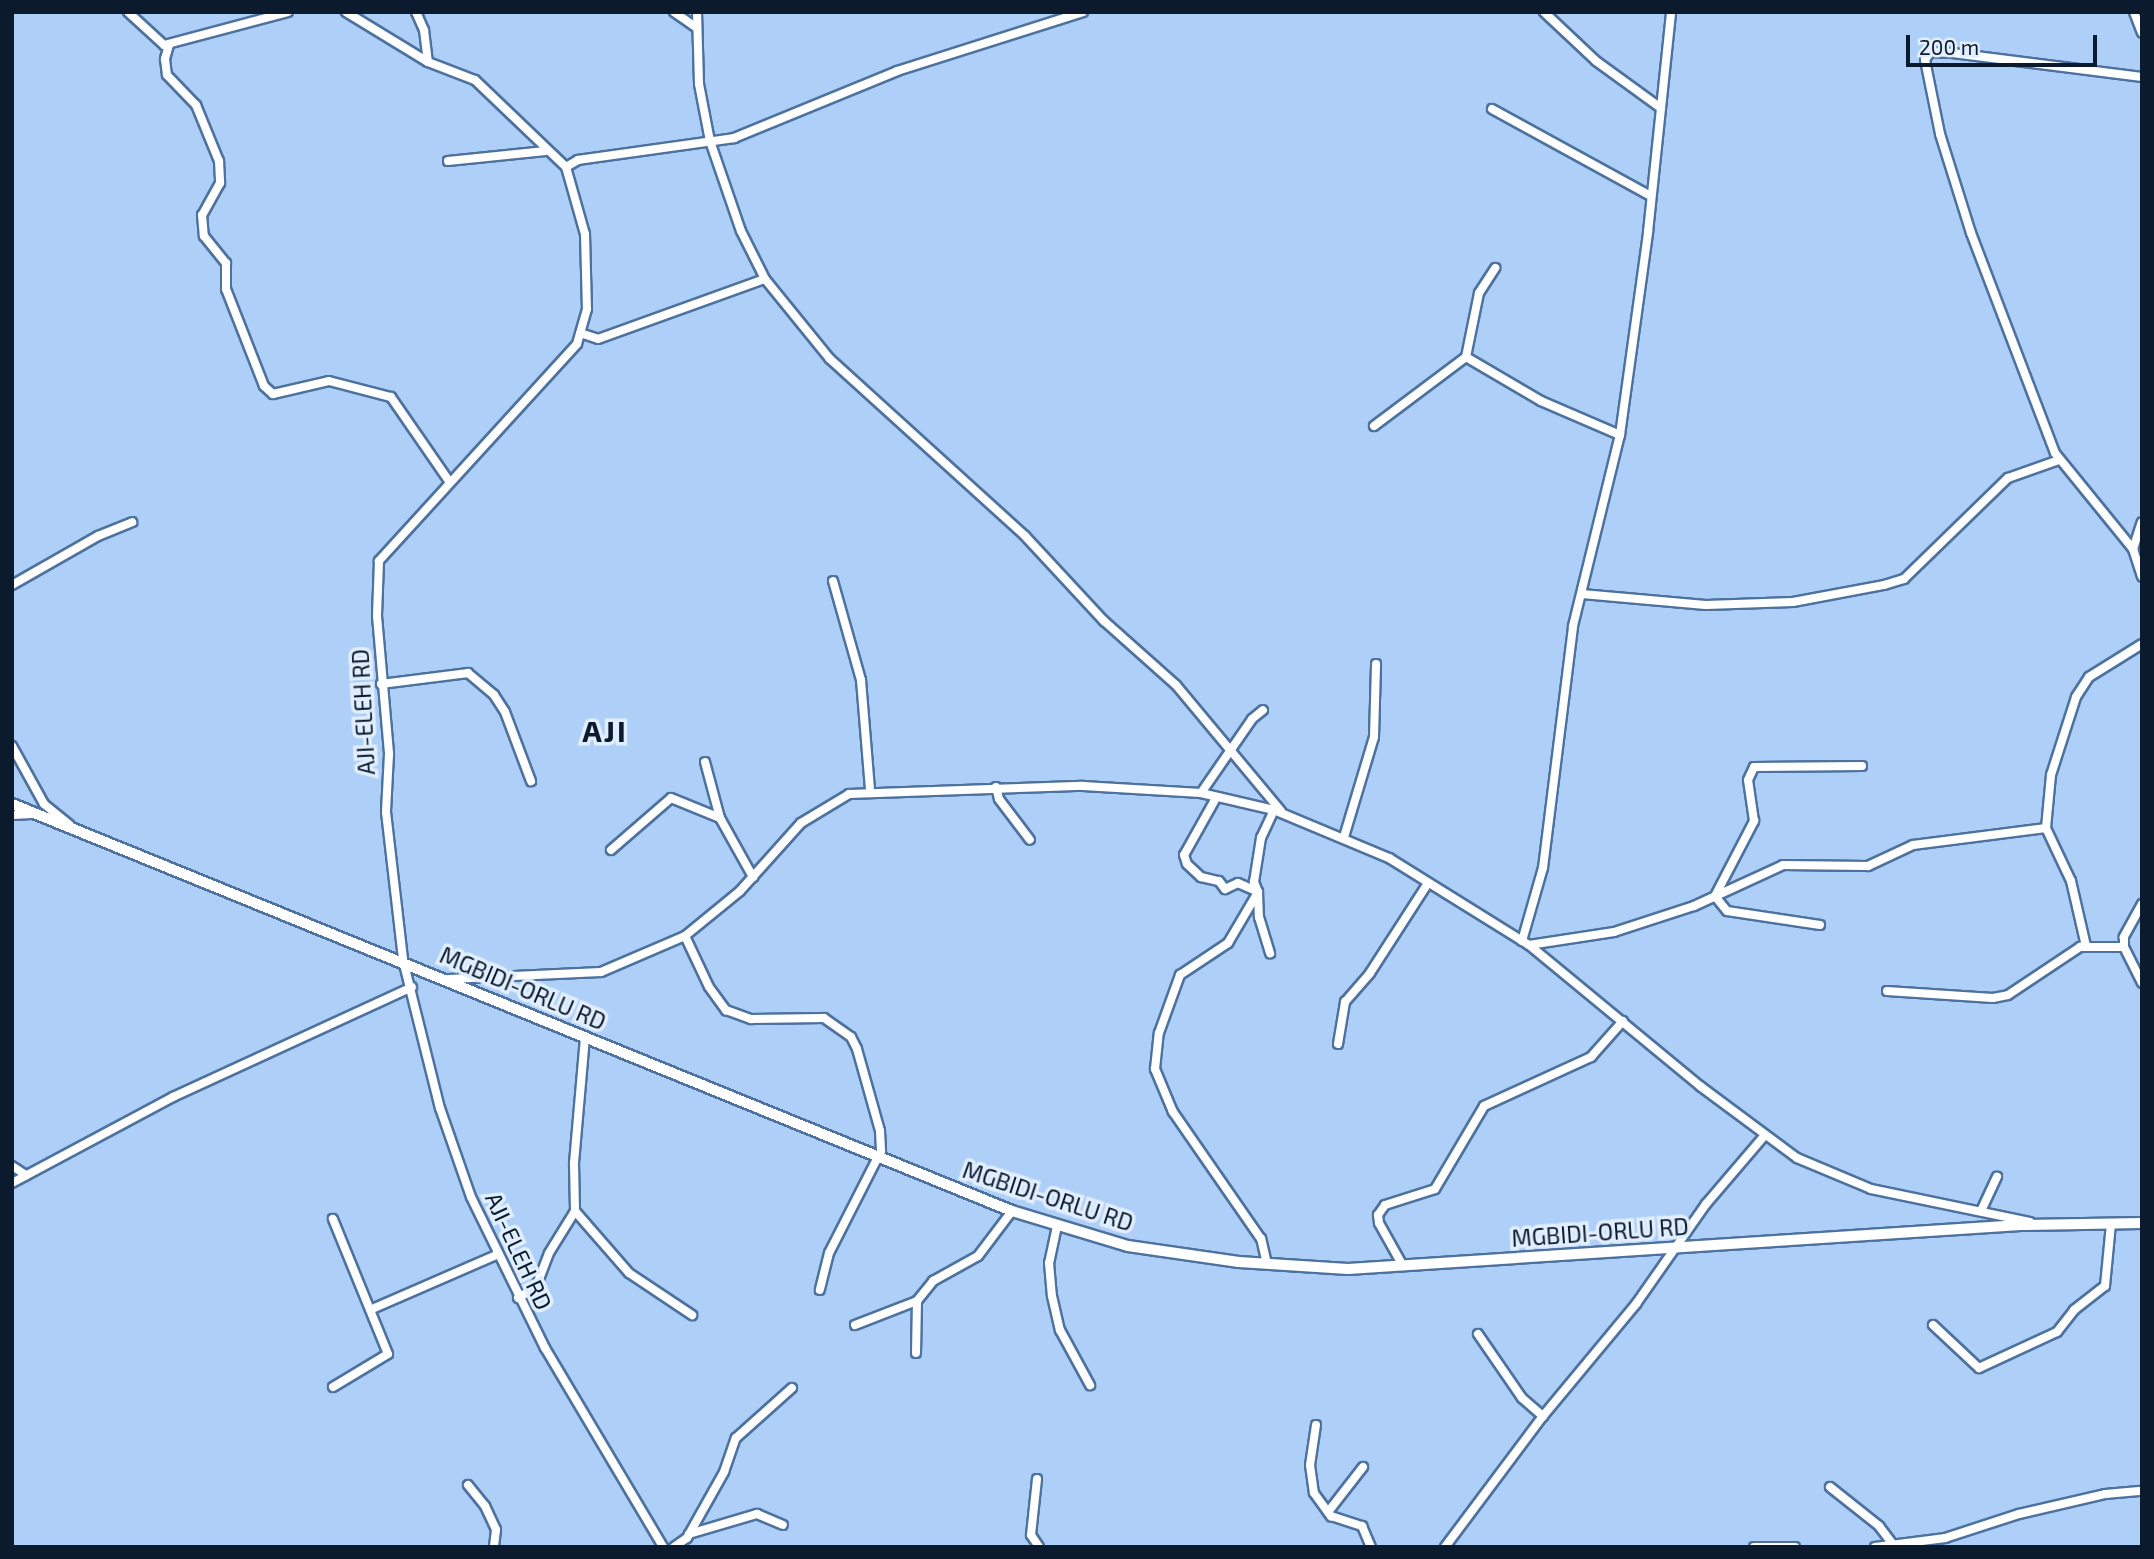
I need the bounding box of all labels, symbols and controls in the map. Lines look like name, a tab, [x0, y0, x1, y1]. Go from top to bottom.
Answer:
scale bar	[1909, 21, 2100, 65]
text: 200 m	[1919, 34, 1979, 59]
street label: AJI-ELEH RD	[346, 648, 380, 776]
district label: AJI	[583, 712, 627, 748]
street label: MGBIDI-ORLU RD	[436, 941, 610, 1035]
street label: MGBIDI-ORLU RD	[959, 1155, 1137, 1237]
street label: AJI-ELEH RD	[480, 1188, 558, 1314]
street label: MGBIDI-ORLU RD	[1511, 1212, 1689, 1252]

